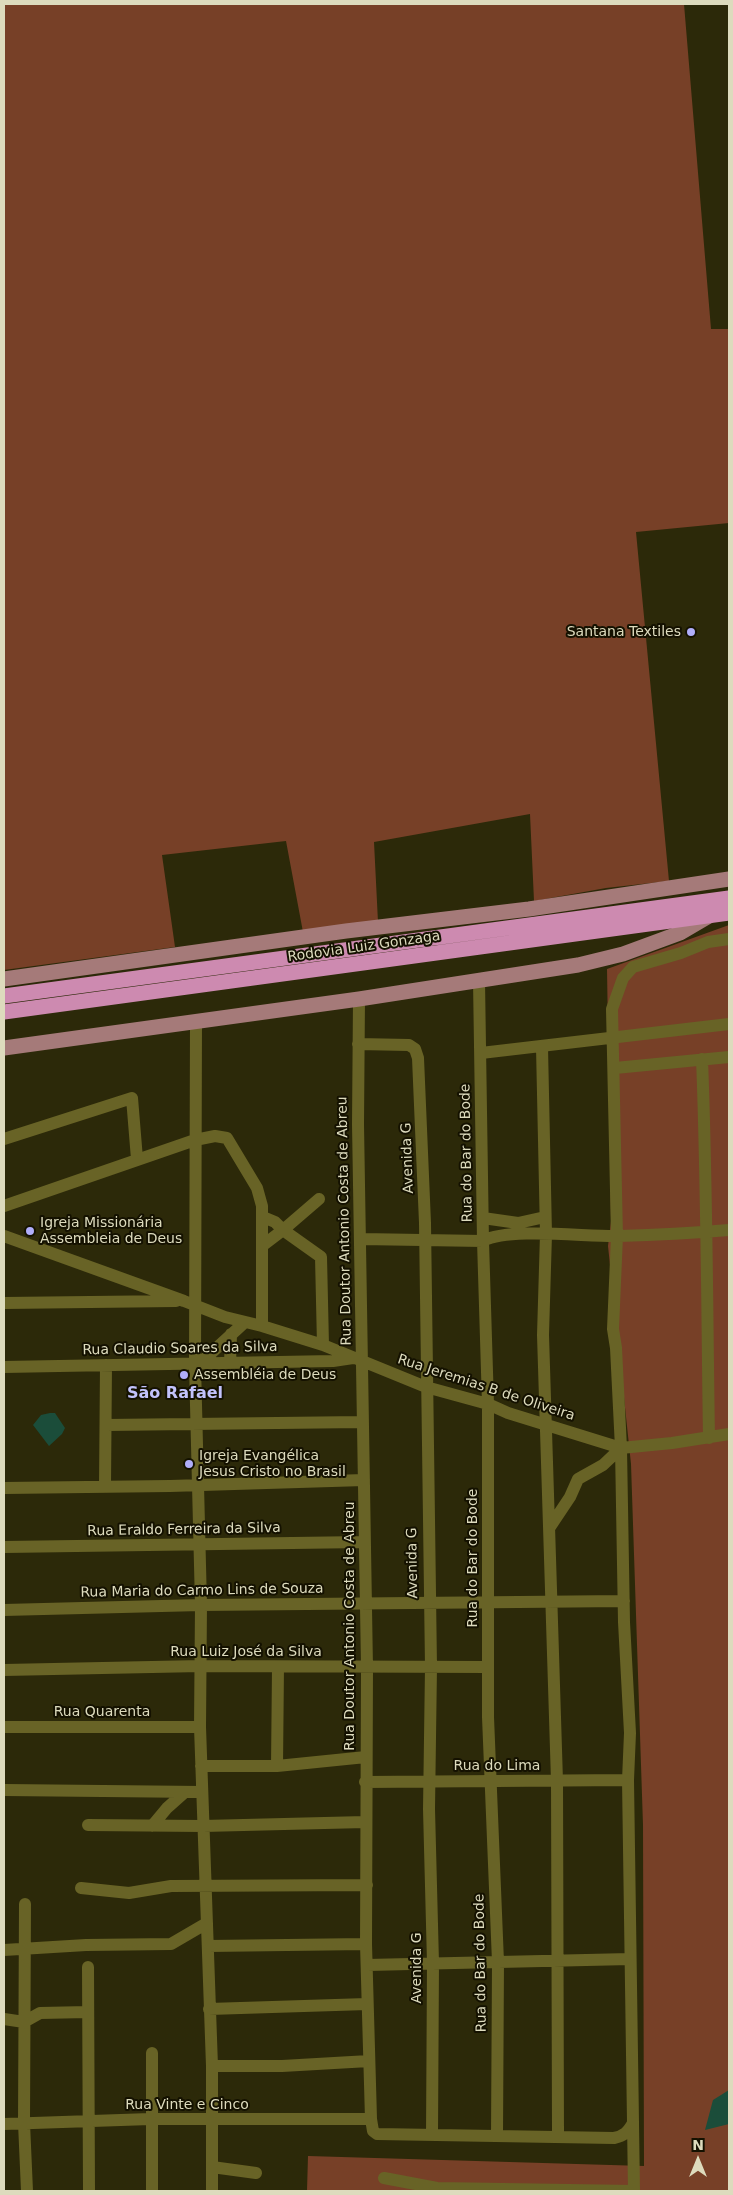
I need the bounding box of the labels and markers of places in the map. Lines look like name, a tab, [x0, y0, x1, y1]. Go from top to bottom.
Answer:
place label: Santana Textiles	[567, 624, 681, 640]
marker: Santana Textiles	[685, 626, 697, 638]
place label: Igreja Missionária Assembleia de Deus	[40, 1215, 182, 1248]
marker: Igreja Missionária Assembleia de Deus	[24, 1225, 36, 1237]
place label: Assembléia de Deus	[194, 1367, 336, 1383]
marker: Assembléia de Deus	[178, 1369, 190, 1381]
place label: Igreja Evangélica Jesus Cristo no Brasil	[199, 1448, 346, 1480]
marker: Igreja Evangélica Jesus Cristo no Brasil	[183, 1458, 195, 1470]

